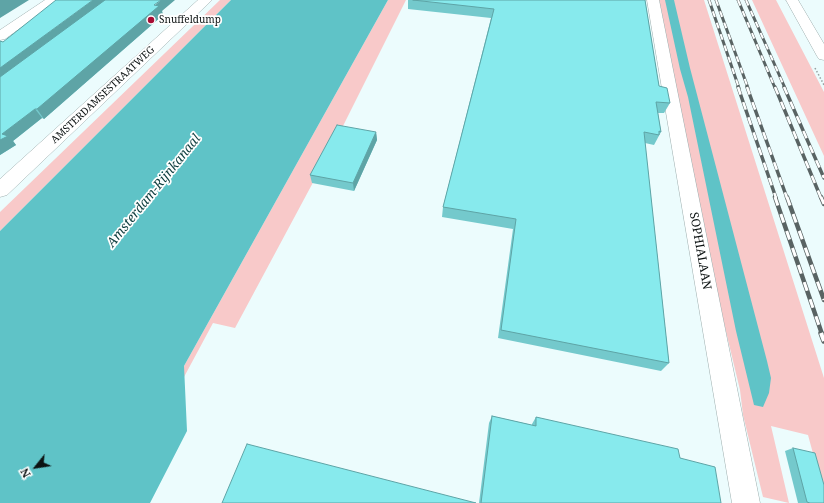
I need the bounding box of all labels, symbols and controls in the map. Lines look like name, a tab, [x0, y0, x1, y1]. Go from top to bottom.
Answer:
place label: Snuffeldump	[159, 14, 221, 26]
marker: Snuffeldump	[146, 15, 156, 25]
street label: AMSTERDAMSESTRAATWEG	[49, 44, 157, 146]
water label: Amsterdam-Rijnkanaal	[104, 132, 204, 250]
street label: SOPHIALAAN	[686, 211, 714, 291]
north arrow	[16, 447, 56, 487]
text: N	[17, 466, 34, 481]

